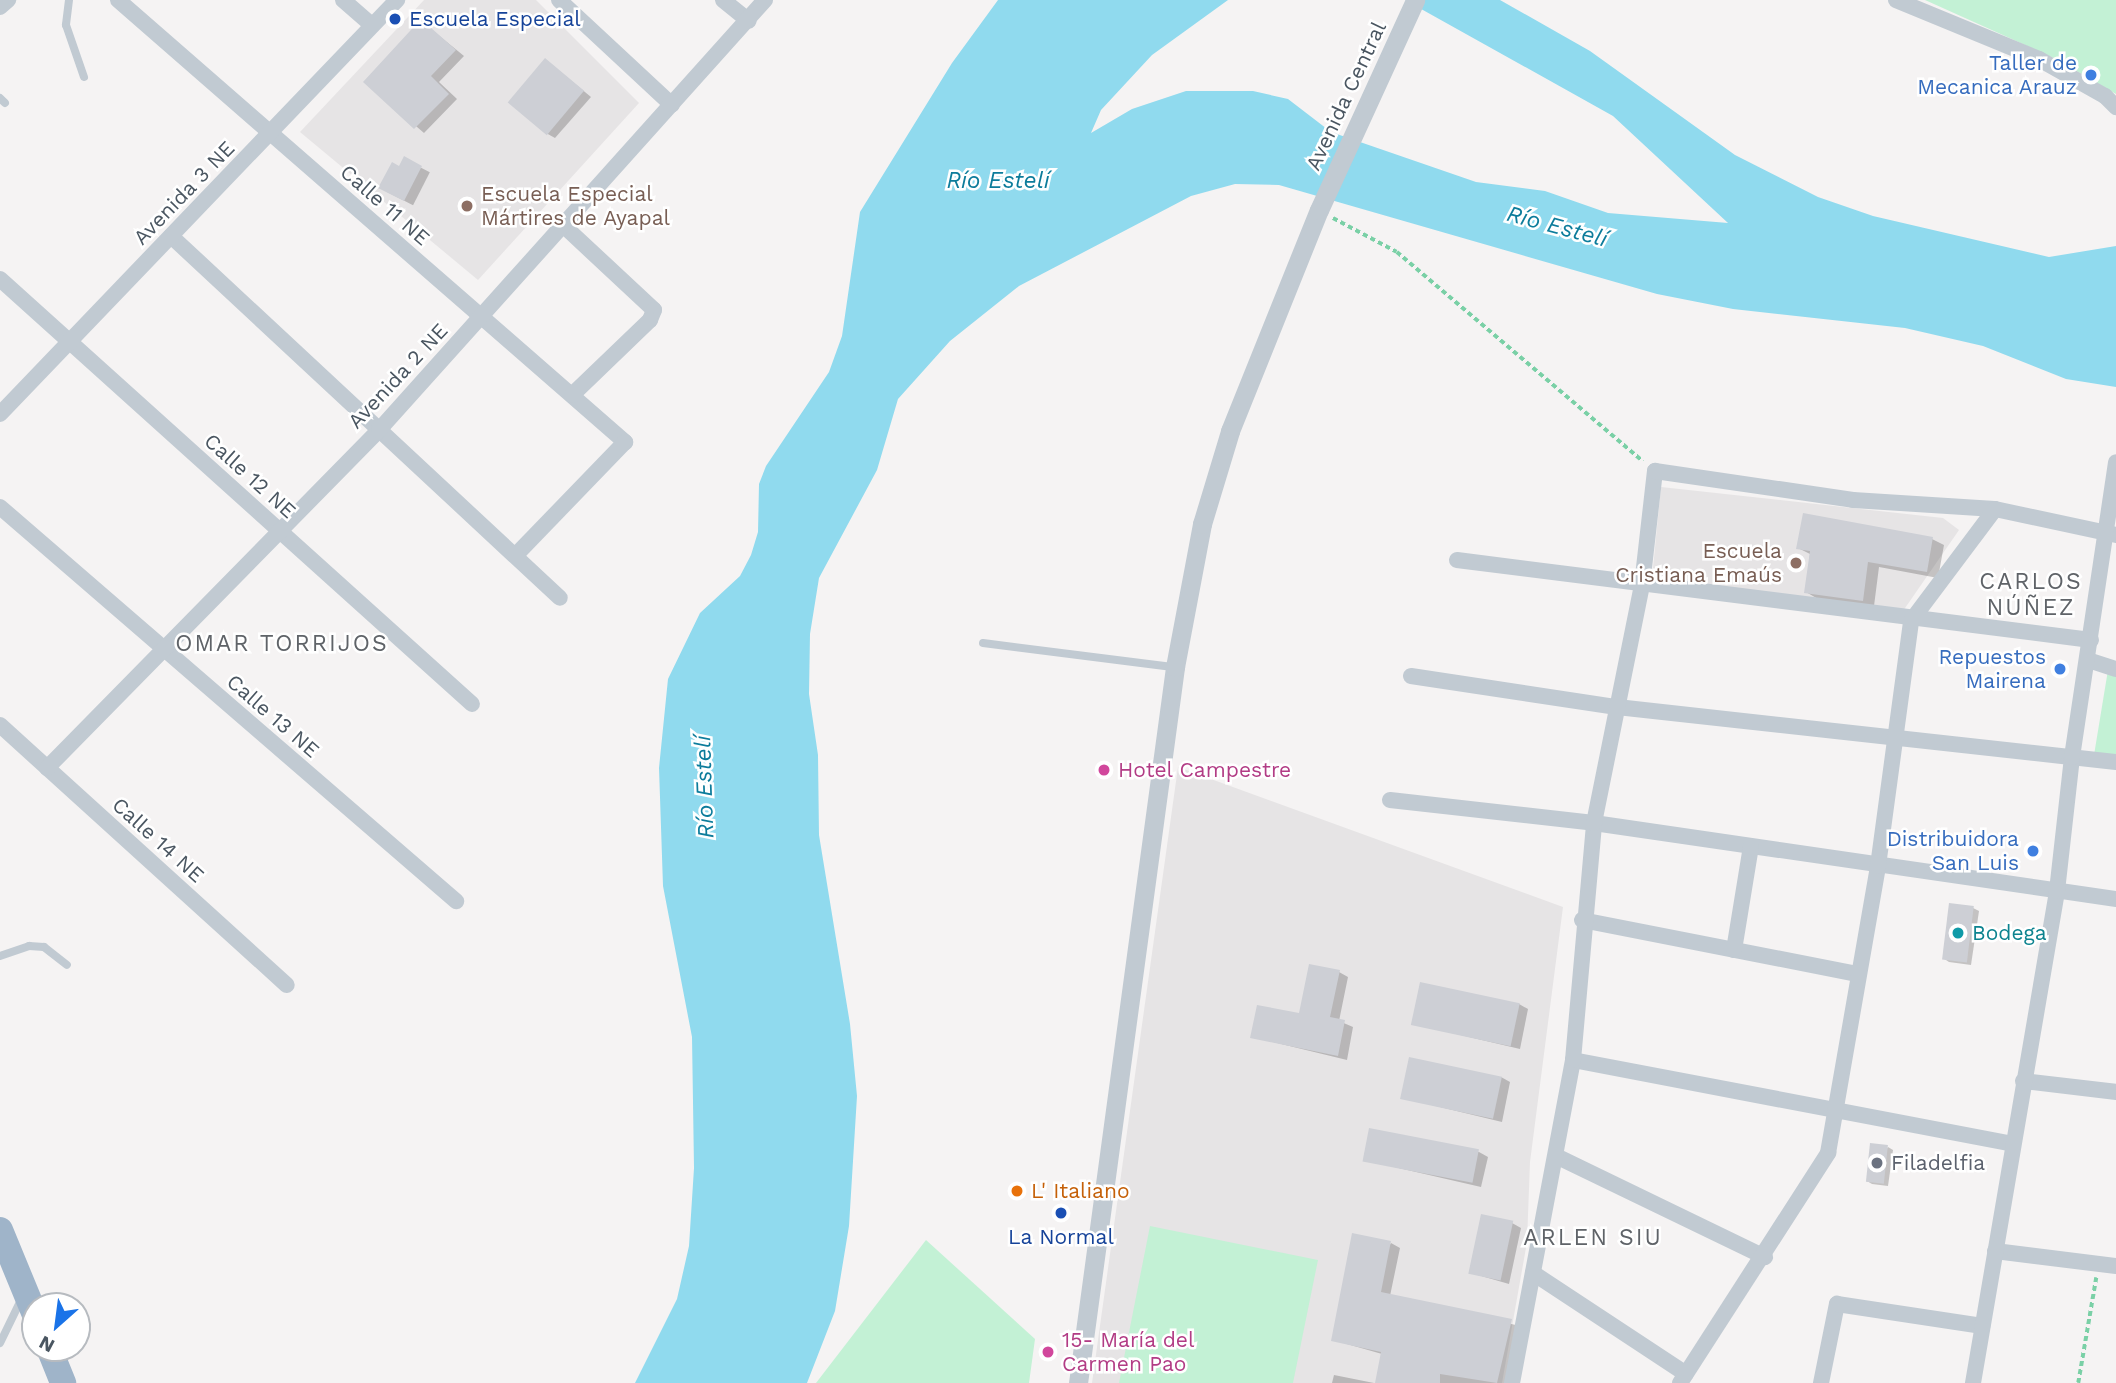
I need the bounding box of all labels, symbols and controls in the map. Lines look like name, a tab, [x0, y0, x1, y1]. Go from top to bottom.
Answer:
place label: Escuela Especial	[409, 6, 581, 32]
marker: Escuela Especial	[387, 11, 403, 27]
street label: Avenida Central	[1300, 17, 1392, 175]
place label: Taller de Mecanica Arauz	[1916, 50, 2077, 100]
marker: Taller de Mecanica Arauz	[2083, 67, 2099, 83]
street label: Avenida 3 NE	[128, 136, 240, 250]
street label: Calle 11 NE	[335, 159, 435, 251]
water label: Río Estelí	[946, 167, 1050, 195]
place label: Escuela Especial Mártires de Ayapal	[481, 181, 671, 231]
marker: Escuela Especial Mártires de Ayapal	[459, 198, 475, 214]
water label: Río Estelí	[1504, 200, 1610, 254]
street label: Avenida 2 NE	[343, 318, 453, 434]
street label: Calle 12 NE	[199, 428, 301, 524]
place label: Escuela Cristiana Emaús	[1615, 538, 1782, 588]
marker: Escuela Cristiana Emaús	[1788, 555, 1804, 571]
district label: CARLOS NÚÑEZ	[1980, 568, 2082, 622]
district label: OMAR TORRIJOS	[177, 630, 387, 658]
place label: Repuestos Mairena	[1939, 644, 2046, 694]
marker: Repuestos Mairena	[2052, 661, 2068, 677]
street label: Calle 13 NE	[221, 669, 325, 763]
water label: Río Estelí	[689, 735, 721, 839]
place label: Hotel Campestre	[1118, 757, 1292, 783]
marker: Hotel Campestre	[1096, 762, 1112, 778]
street label: Calle 14 NE	[107, 792, 209, 888]
place label: Distribuidora San Luis	[1887, 826, 2019, 876]
marker: Distribuidora San Luis	[2025, 843, 2041, 859]
place label: Bodega	[1972, 920, 2047, 946]
marker: Bodega	[1950, 925, 1966, 941]
place label: Filadelfia	[1891, 1150, 1985, 1176]
marker: Filadelfia	[1869, 1155, 1885, 1171]
place label: L' Italiano	[1031, 1178, 1130, 1204]
marker: L' Italiano	[1009, 1183, 1025, 1199]
marker: La Normal	[1053, 1205, 1069, 1221]
place label: La Normal	[1008, 1224, 1114, 1250]
district label: ARLEN SIU	[1524, 1224, 1662, 1252]
north arrow	[21, 1292, 91, 1362]
place label: 15- María del Carmen Pao	[1062, 1327, 1195, 1377]
text: N	[35, 1331, 58, 1358]
marker: 15- María del Carmen Pao	[1040, 1344, 1056, 1360]

